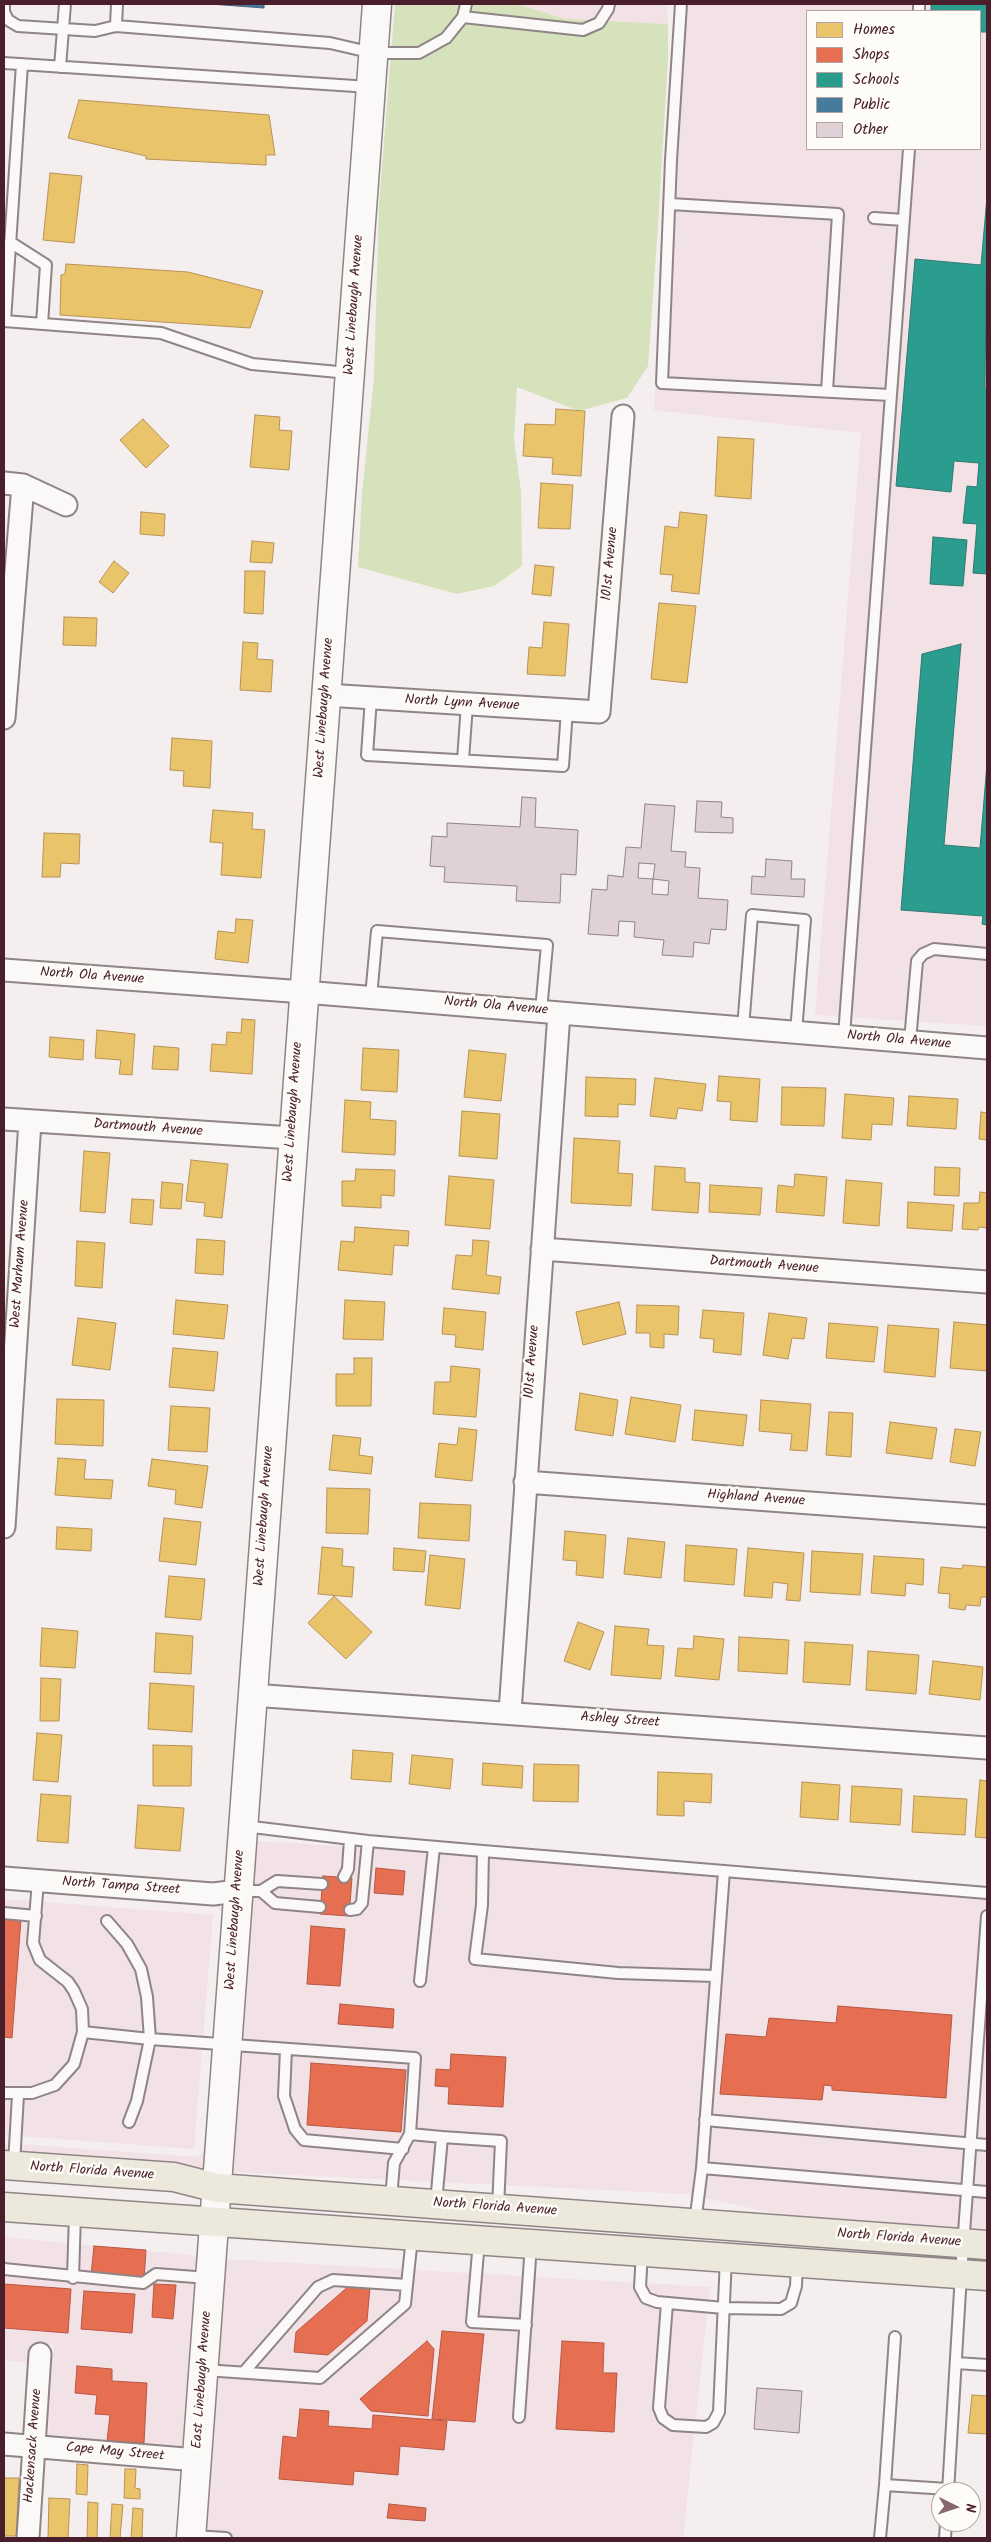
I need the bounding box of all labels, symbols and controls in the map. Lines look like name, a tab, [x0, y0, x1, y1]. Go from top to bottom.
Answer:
legend	[806, 10, 981, 150]
text: Homes	[853, 18, 895, 42]
text: Shops	[853, 43, 889, 67]
text: Schools	[853, 68, 899, 92]
text: Public	[853, 93, 890, 117]
text: Other	[853, 118, 888, 142]
street label: West Linebaugh Avenue	[342, 234, 368, 376]
street label: 101st Avenue	[599, 526, 623, 602]
street label: West Linebaugh Avenue	[312, 637, 338, 779]
street label: North Lynn Avenue	[404, 693, 520, 715]
street label: North Ola Avenue	[39, 965, 145, 989]
street label: North Ola Avenue	[443, 994, 549, 1020]
street label: North Ola Avenue	[846, 1028, 952, 1054]
street label: West Linebaugh Avenue	[281, 1041, 307, 1183]
street label: Dartmouth Avenue	[93, 1117, 203, 1141]
street label: West Marham Avenue	[8, 1199, 34, 1329]
street label: Dartmouth Avenue	[709, 1254, 819, 1278]
street label: 101st Avenue	[522, 1325, 544, 1399]
street label: West Linebaugh Avenue	[252, 1445, 278, 1587]
street label: Highland Avenue	[706, 1487, 806, 1511]
street label: Ashley Street	[580, 1710, 660, 1732]
street label: West Linebaugh Avenue	[223, 1849, 249, 1991]
street label: North Tampa Street	[61, 1874, 181, 1900]
street label: North Florida Avenue	[29, 2159, 155, 2185]
street label: North Florida Avenue	[432, 2195, 558, 2221]
street label: North Florida Avenue	[836, 2226, 962, 2252]
street label: East Linebaugh Avenue	[190, 2311, 216, 2449]
street label: Hackensack Avenue	[22, 2388, 46, 2504]
street label: Cape May Street	[65, 2440, 165, 2466]
north arrow	[931, 2482, 981, 2532]
text: N	[959, 2503, 981, 2513]

